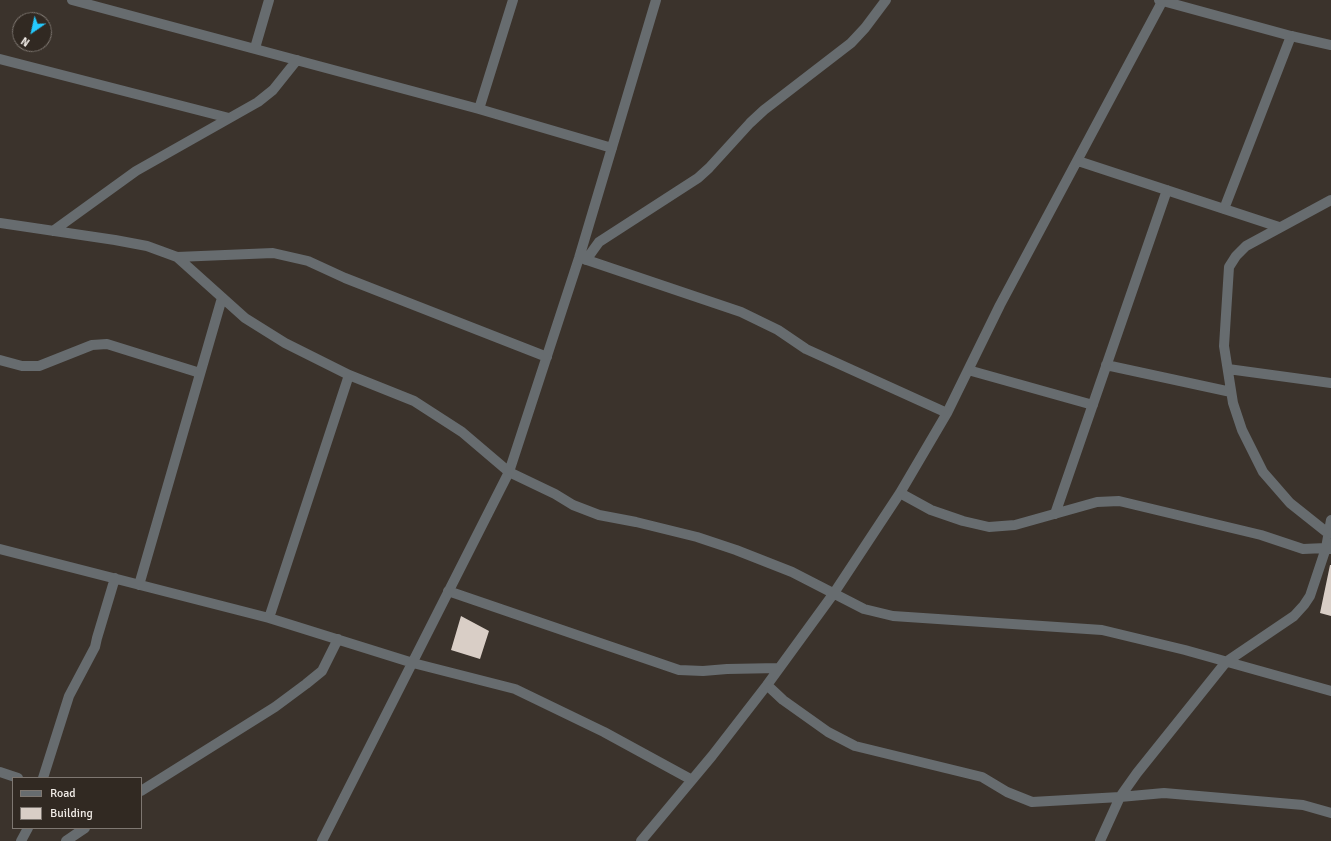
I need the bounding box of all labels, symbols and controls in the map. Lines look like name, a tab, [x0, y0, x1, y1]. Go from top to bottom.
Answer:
north arrow	[12, 12, 52, 52]
text: N	[19, 34, 32, 49]
legend	[12, 777, 142, 829]
text: Road	[50, 786, 76, 801]
text: Building	[50, 806, 93, 821]

